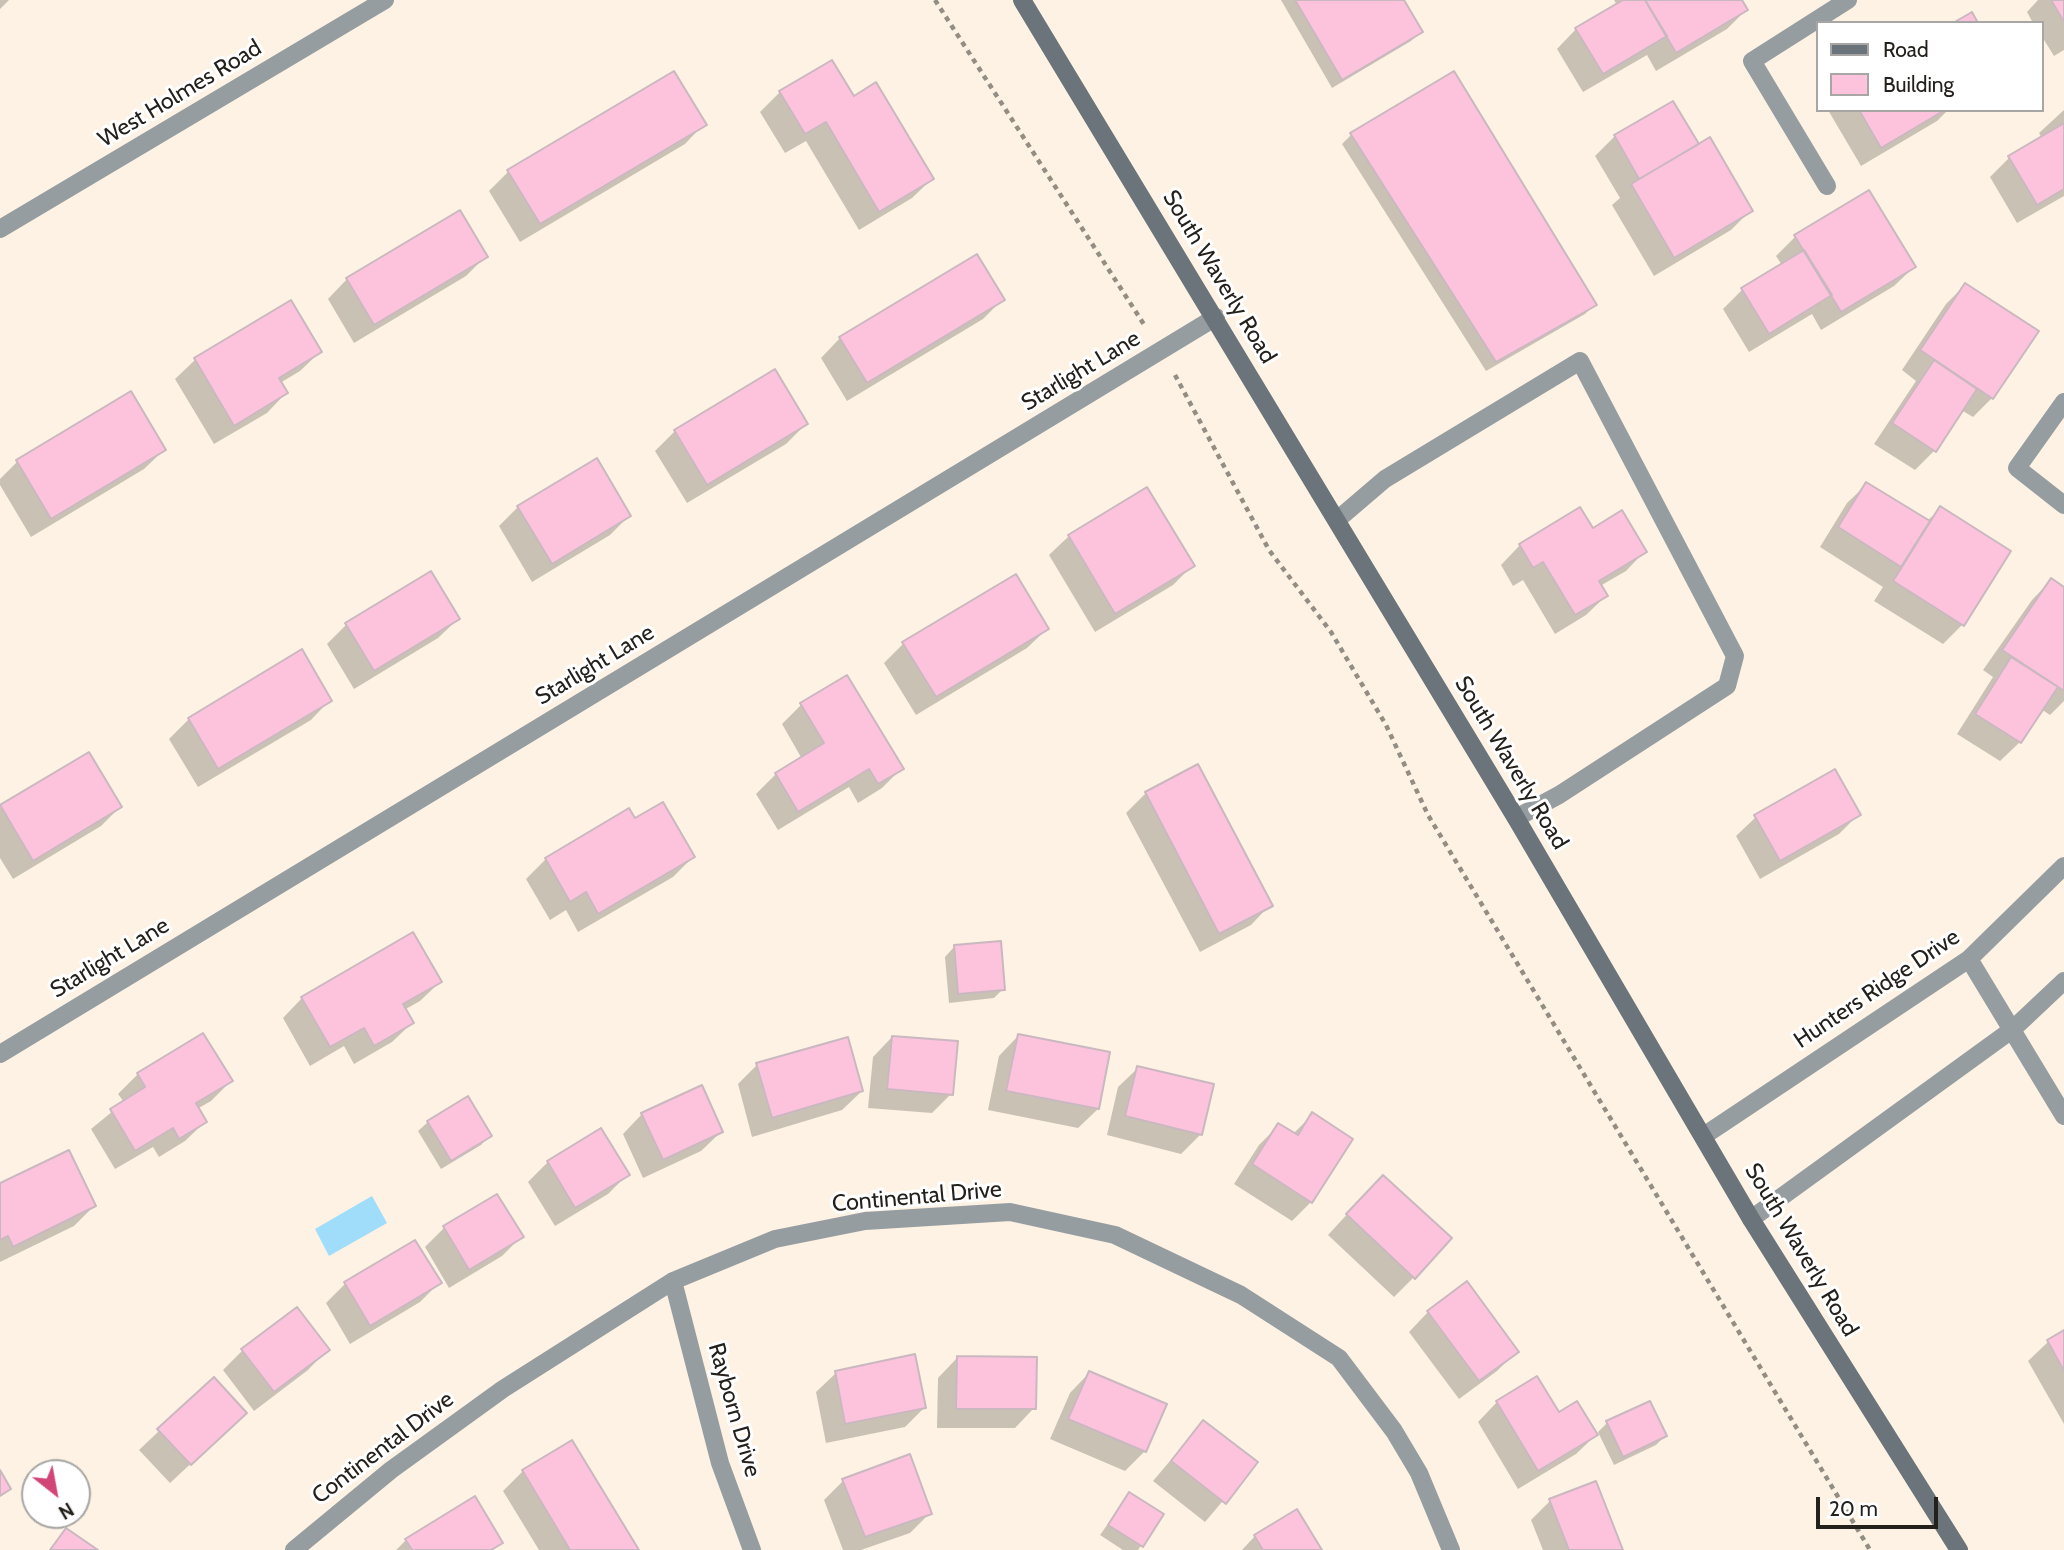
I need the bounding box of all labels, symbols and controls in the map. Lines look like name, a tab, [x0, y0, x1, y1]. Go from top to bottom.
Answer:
legend	[1815, 21, 2043, 112]
street label: West Holmes Road	[93, 34, 267, 154]
text: Road	[1883, 37, 1929, 62]
text: Building	[1883, 72, 1954, 97]
street label: South Waverly Road	[1156, 185, 1282, 369]
street label: Starlight Lane	[1017, 325, 1145, 417]
street label: Starlight Lane	[531, 619, 659, 711]
street label: South Waverly Road	[1448, 671, 1574, 855]
street label: Starlight Lane	[46, 912, 174, 1004]
street label: Hunters Ridge Drive	[1789, 923, 1965, 1055]
street label: South Waverly Road	[1738, 1158, 1864, 1342]
street label: Continental Drive	[831, 1176, 1003, 1218]
street label: Rayborn Drive	[702, 1340, 766, 1480]
street label: Continental Drive	[307, 1386, 459, 1510]
north arrow	[21, 1459, 91, 1529]
scale bar	[1819, 1484, 1941, 1528]
text: 20 m	[1829, 1496, 1878, 1521]
text: N	[54, 1497, 78, 1524]

